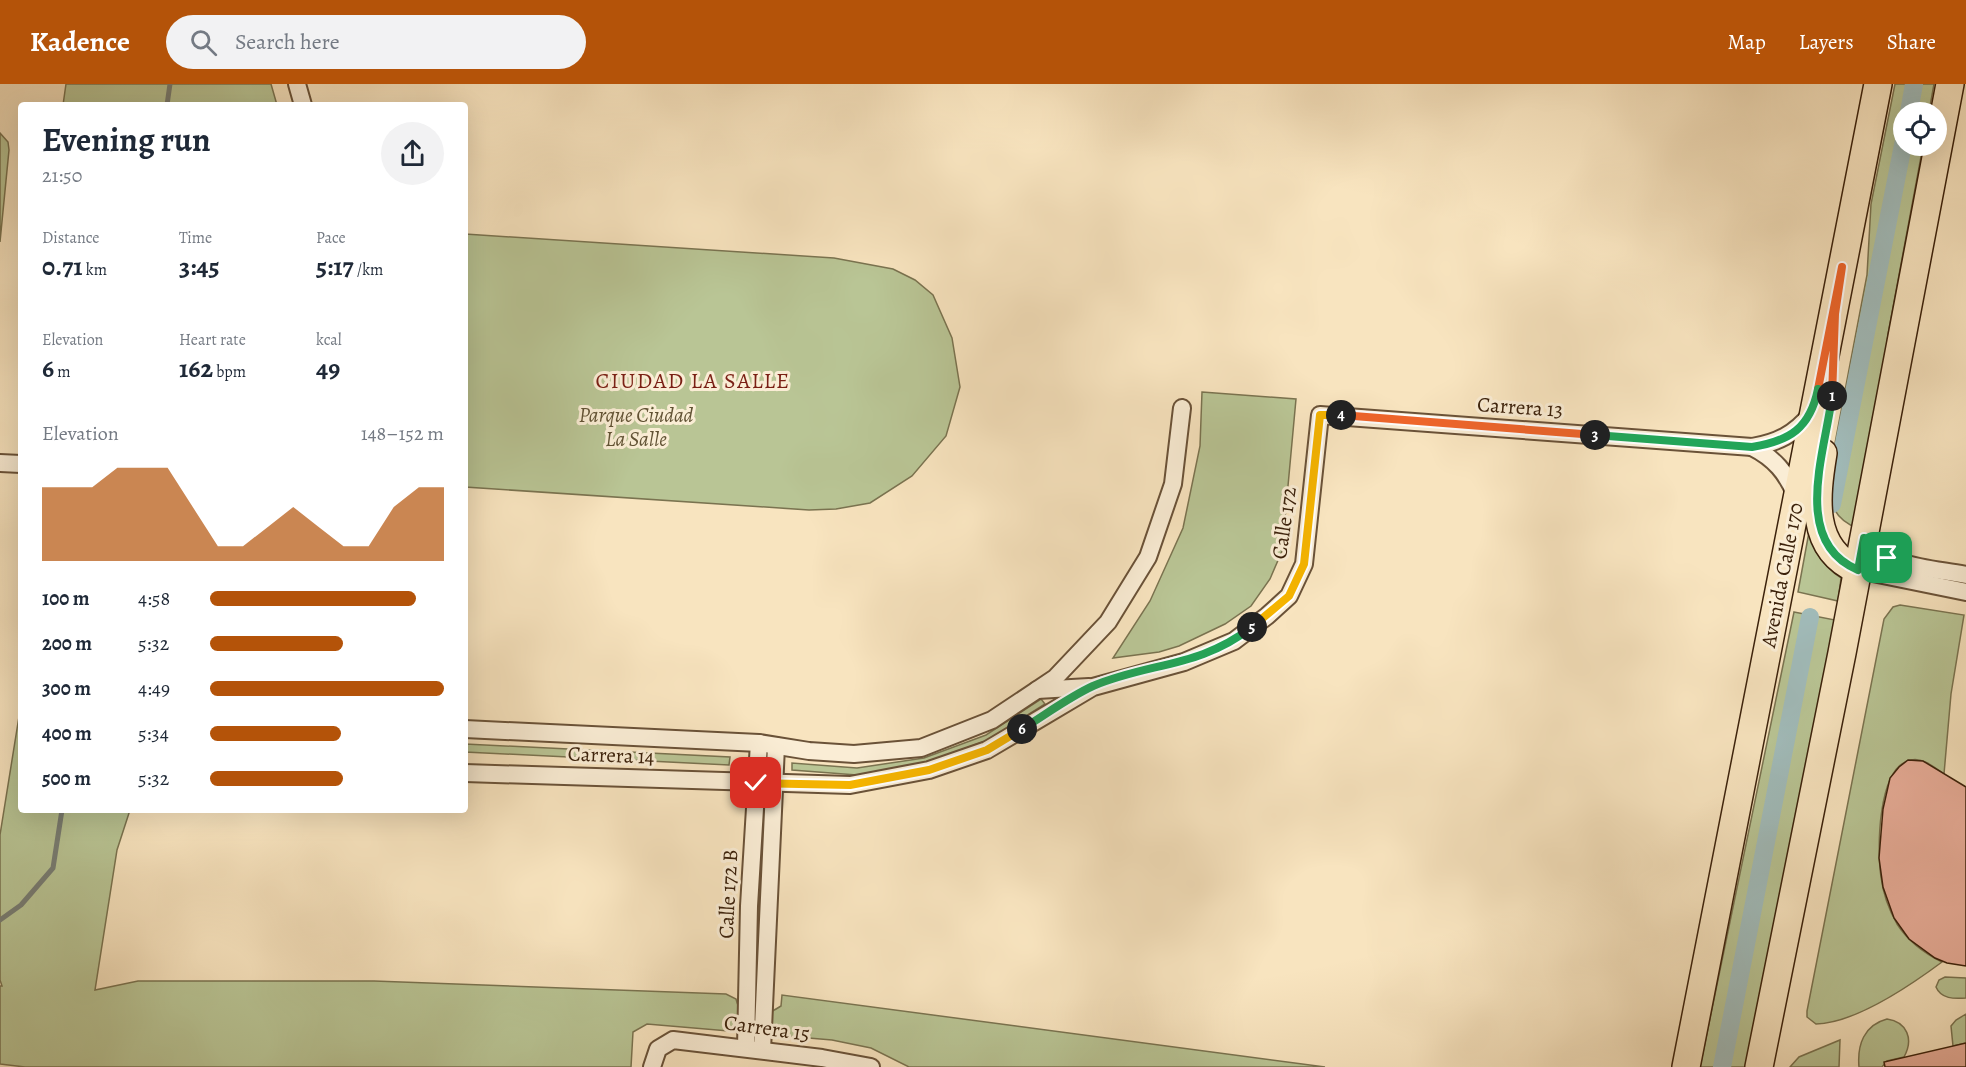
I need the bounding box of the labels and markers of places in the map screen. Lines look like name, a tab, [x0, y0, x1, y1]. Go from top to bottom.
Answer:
pin: 1	[1817, 381, 1847, 411]
pin: 4	[1326, 400, 1356, 430]
pin: 3	[1580, 420, 1610, 450]
pin	[1861, 532, 1912, 583]
pin: 5	[1237, 612, 1267, 642]
pin: 6	[1007, 714, 1037, 744]
pin	[730, 757, 781, 808]

